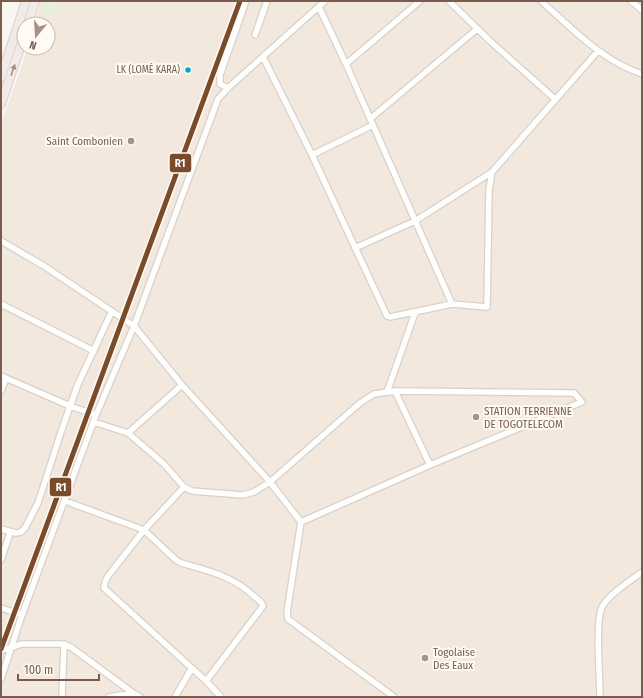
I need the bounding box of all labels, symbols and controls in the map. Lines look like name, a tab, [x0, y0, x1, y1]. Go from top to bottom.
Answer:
north arrow	[16, 16, 56, 56]
text: N	[28, 38, 38, 52]
place label: LK (LOMÉ KARA)	[116, 62, 180, 76]
one-way arrow	[10, 64, 16, 76]
marker: LK (LOMÉ KARA)	[183, 65, 193, 75]
place label: Saint Combonien	[46, 135, 123, 148]
marker: Saint Combonien	[126, 136, 136, 146]
line badge: R1	[169, 153, 192, 173]
text: R1	[175, 157, 185, 170]
place label: STATION TERRIENNE DE TOGOTELECOM	[484, 405, 572, 431]
marker: STATION TERRIENNE DE TOGOTELECOM	[471, 412, 481, 422]
line badge: R1	[49, 477, 72, 497]
text: R1	[56, 481, 66, 494]
place label: Togolaise Des Eaux	[433, 646, 475, 672]
marker: Togolaise Des Eaux	[420, 653, 430, 663]
scale bar	[18, 656, 99, 682]
text: 100 m	[24, 663, 53, 677]

